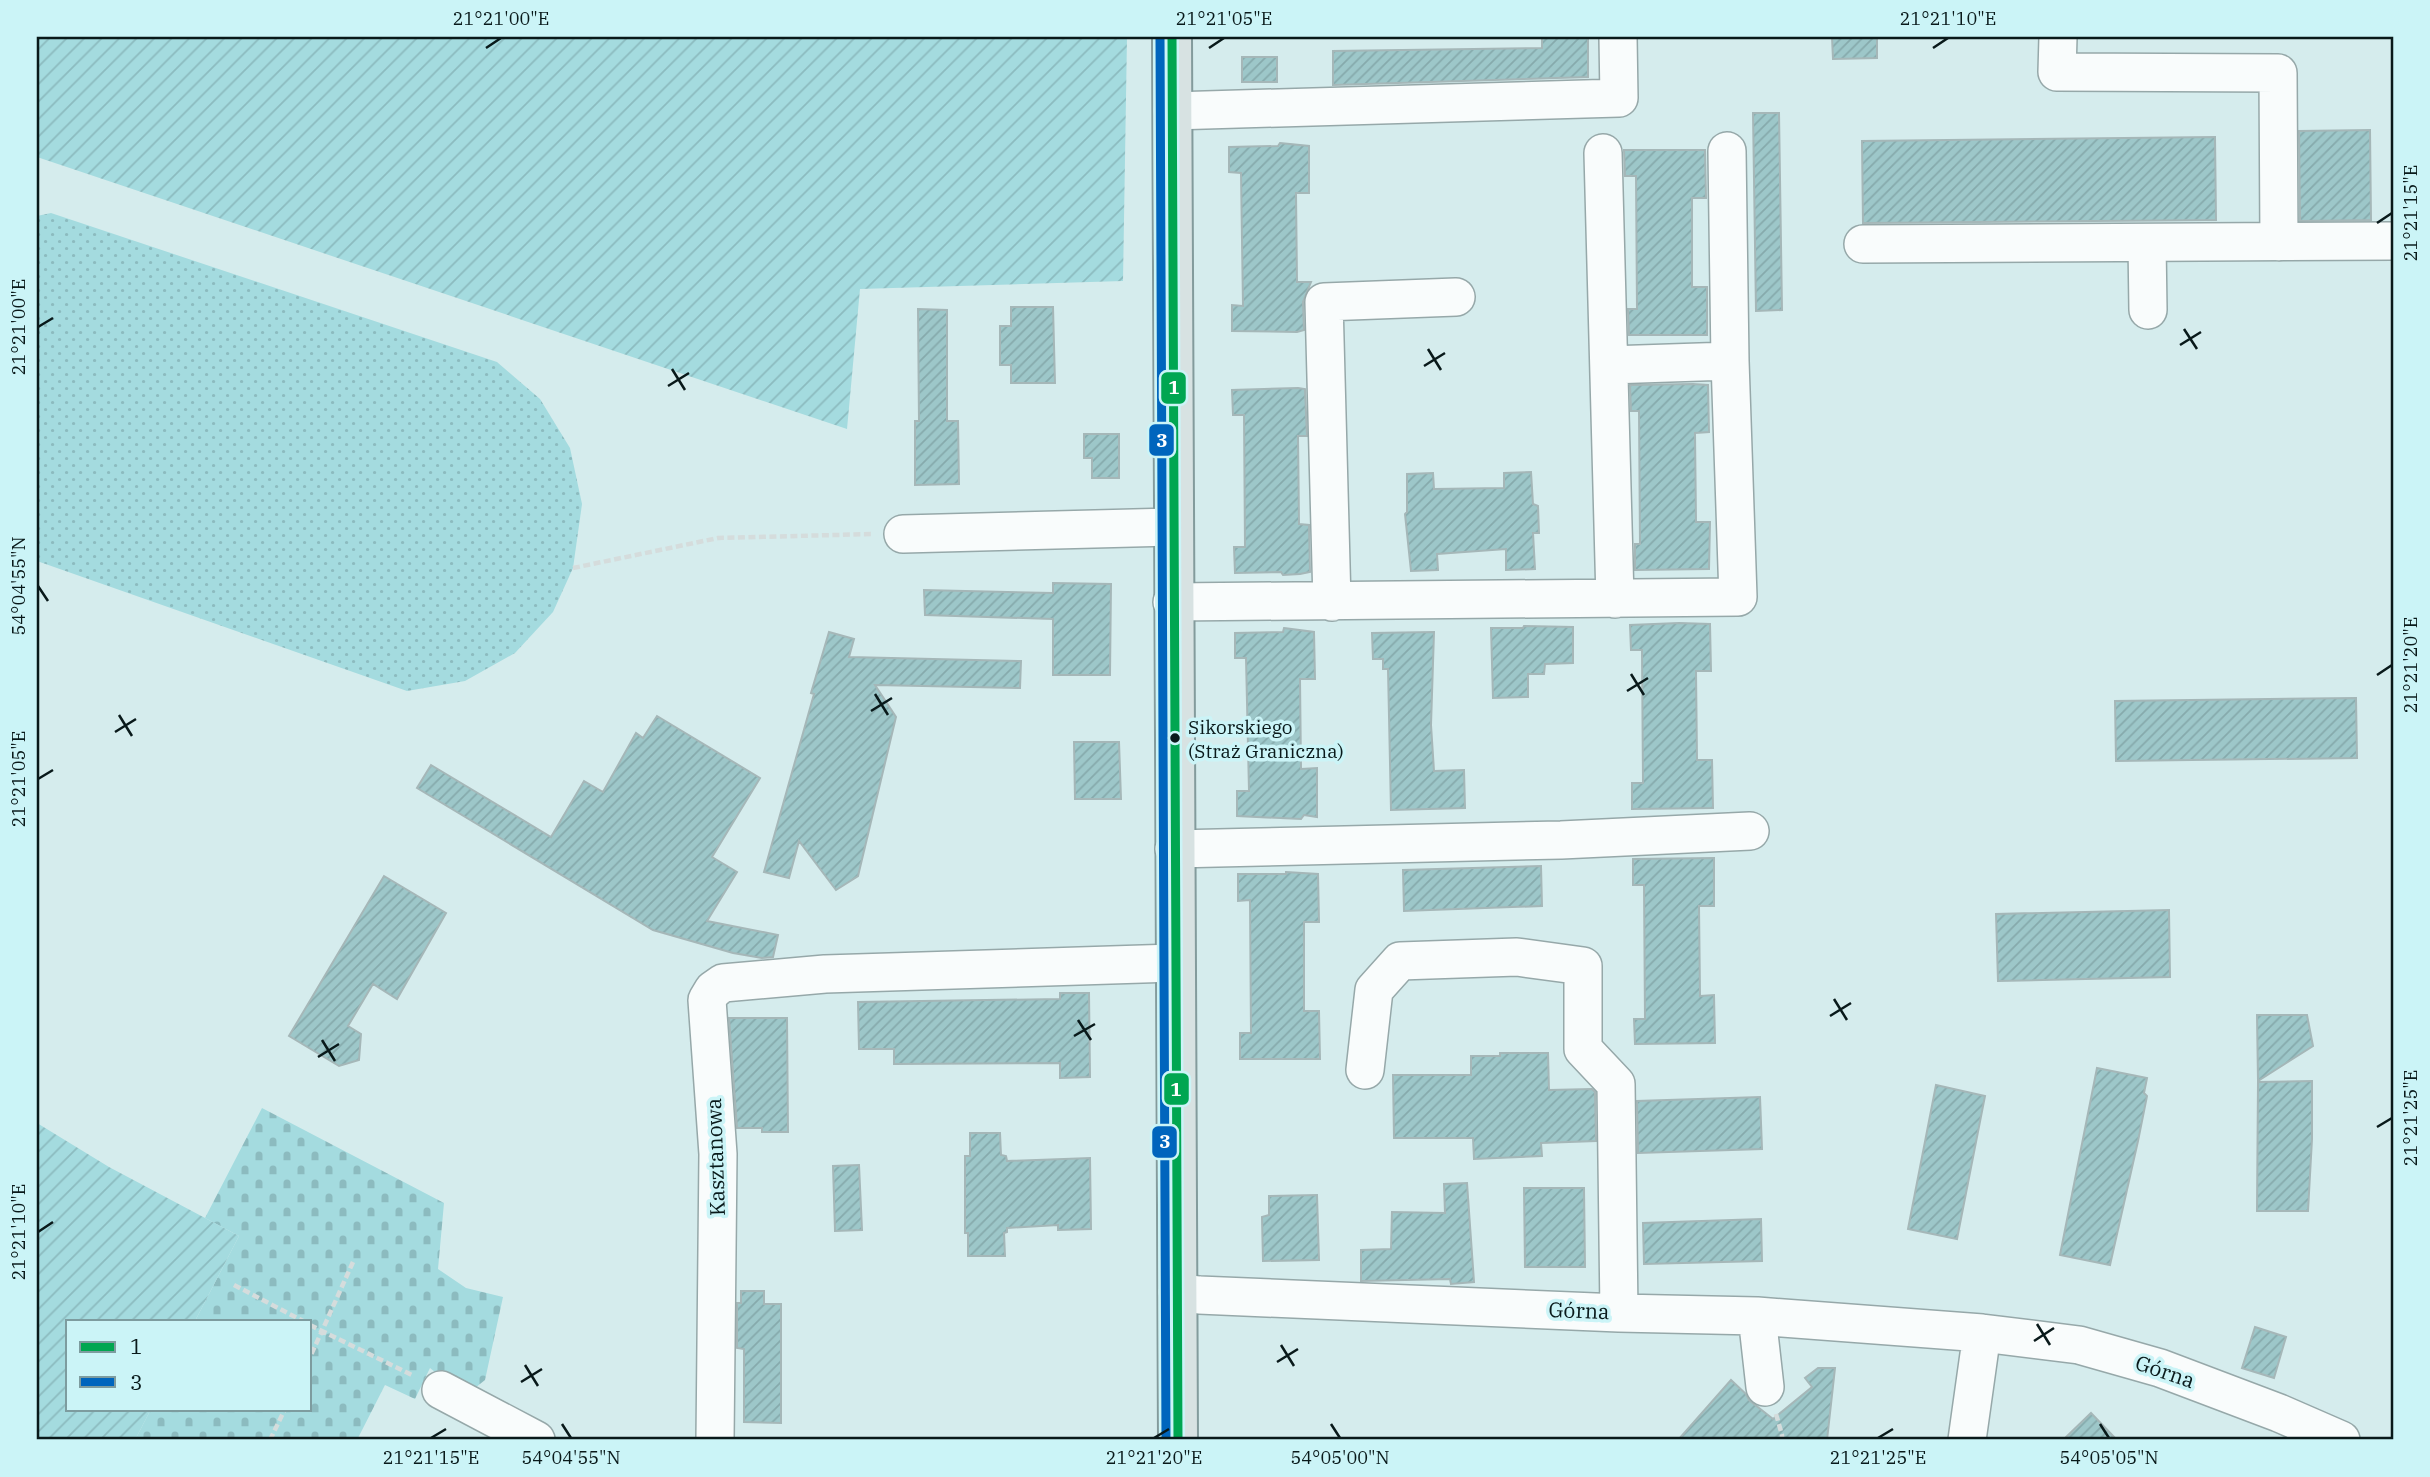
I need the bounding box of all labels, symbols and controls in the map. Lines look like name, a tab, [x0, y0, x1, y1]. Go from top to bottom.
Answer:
text: 21°21'00"E	[453, 7, 549, 30]
text: 21°21'05"E	[1176, 7, 1272, 30]
text: 21°21'10"E	[1900, 7, 1996, 30]
text: 21°21'15"E	[2399, 165, 2422, 261]
text: 21°21'00"E	[7, 279, 30, 375]
line badge: 1	[1160, 371, 1187, 405]
text: 1	[1168, 375, 1180, 399]
line badge: 3	[1148, 423, 1175, 457]
text: 3	[1156, 428, 1168, 452]
text: 54°04'55"N	[7, 537, 30, 636]
text: 21°21'20"E	[2399, 617, 2422, 713]
place label: Sikorskiego (Straż Graniczna)	[1188, 715, 1344, 763]
text: 21°21'05"E	[7, 731, 30, 827]
marker: Sikorskiego (Straż Graniczna)	[1168, 731, 1182, 745]
text: 21°21'25"E	[2399, 1070, 2422, 1166]
line badge: 1	[1163, 1072, 1190, 1106]
text: 1	[1170, 1077, 1182, 1101]
street label: Kasztanowa	[699, 1098, 731, 1217]
line badge: 3	[1151, 1125, 1178, 1159]
text: 3	[1159, 1129, 1171, 1153]
text: 21°21'10"E	[7, 1184, 30, 1280]
street label: Górna	[1548, 1295, 1610, 1325]
legend	[66, 1320, 312, 1410]
text: 1	[130, 1332, 143, 1360]
street label: Górna	[2132, 1348, 2199, 1394]
text: 3	[130, 1368, 143, 1396]
text: 21°21'15"E	[383, 1446, 479, 1469]
text: 54°04'55"N	[522, 1446, 621, 1469]
text: 21°21'20"E	[1106, 1446, 1202, 1469]
text: 54°05'00"N	[1291, 1446, 1390, 1469]
text: 21°21'25"E	[1830, 1446, 1926, 1469]
text: 54°05'05"N	[2060, 1446, 2159, 1469]

